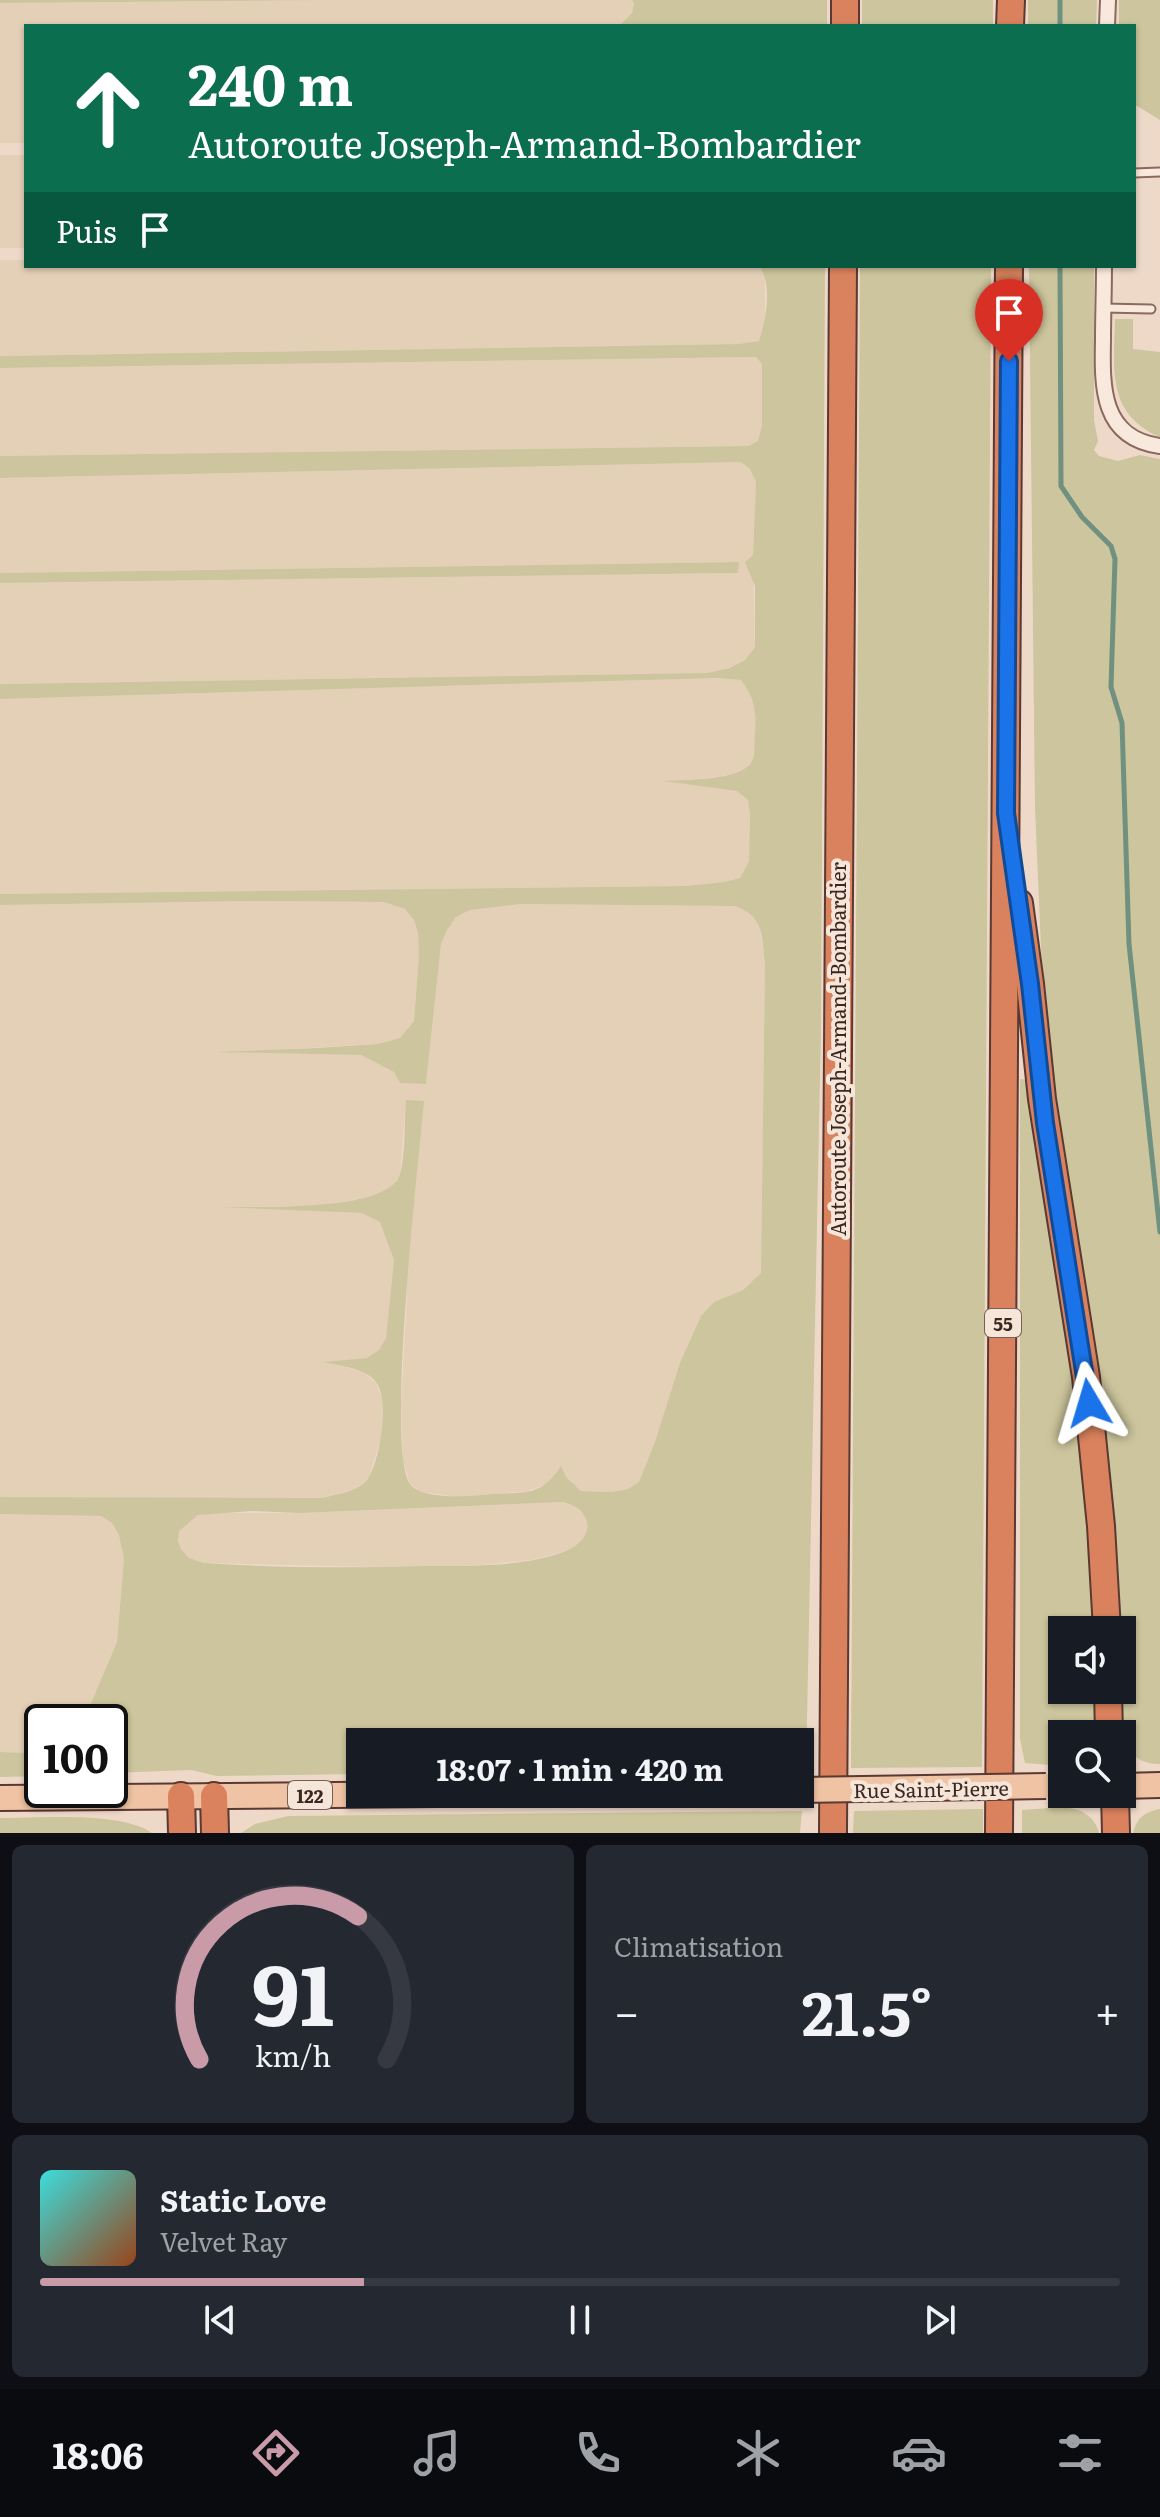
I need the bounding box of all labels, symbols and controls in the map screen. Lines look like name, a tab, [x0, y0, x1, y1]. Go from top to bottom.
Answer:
text: 240 m	[188, 40, 353, 123]
icon: ahead	[56, 56, 160, 160]
text: Autoroute Joseph-Armand-Bombardier	[188, 116, 861, 169]
text: Puis	[56, 208, 117, 252]
icon: arrive	[133, 208, 177, 252]
pin	[975, 279, 1043, 361]
icon: arrive	[987, 291, 1031, 335]
street label: Autoroute Joseph-Armand-Bombardier	[822, 862, 852, 1236]
road number: 55	[985, 1309, 1021, 1337]
position arrow	[1047, 1361, 1131, 1445]
map controls	[1048, 1616, 1136, 1808]
button: sound	[1048, 1616, 1136, 1704]
speed limit sign: 100	[24, 1704, 128, 1808]
button: search	[1048, 1720, 1136, 1808]
text: 18:07 · 1 min · 420 m	[437, 1746, 723, 1790]
street label: Rue Saint-Pierre	[853, 1772, 1009, 1804]
road number: 122	[288, 1781, 332, 1809]
text: Climatisation	[614, 1926, 783, 1965]
text: 91	[252, 1928, 334, 2052]
text: 21.5°	[802, 1965, 932, 2054]
text: −	[614, 1977, 640, 2043]
text: +	[1094, 1977, 1120, 2043]
text: km/h	[255, 2033, 331, 2076]
text: Static Love	[160, 2177, 327, 2221]
text: Velvet Ray	[160, 2221, 287, 2260]
icon: previous	[198, 2298, 242, 2342]
icon: pause	[558, 2298, 602, 2342]
icon: next	[918, 2298, 962, 2342]
icon: directions	[248, 2425, 304, 2481]
icon: music	[409, 2425, 465, 2481]
icon: phone	[570, 2425, 626, 2481]
icon: climate	[730, 2425, 786, 2481]
icon: car	[891, 2425, 947, 2481]
icon: filters	[1052, 2425, 1108, 2481]
text: 18:06	[52, 2427, 144, 2480]

